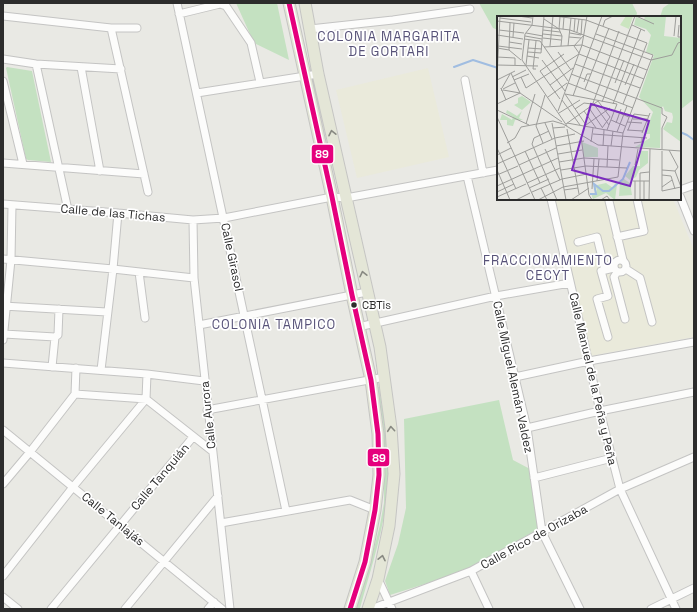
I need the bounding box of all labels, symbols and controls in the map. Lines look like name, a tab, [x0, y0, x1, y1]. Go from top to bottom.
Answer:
inset map	[497, 16, 681, 200]
district label: COLONIA MARGARITA DE GORTARI	[317, 28, 461, 60]
one-way arrow	[328, 130, 336, 136]
line badge: 89	[311, 144, 334, 164]
text: 89	[315, 147, 329, 161]
street label: Calle de las Tichas	[60, 200, 166, 226]
street label: Calle Girasol	[217, 221, 247, 293]
district label: FRACCIONAMIENTO CECYT	[483, 252, 613, 284]
one-way arrow	[359, 271, 367, 277]
street label: Calle Manuel de la Peña y Peña	[565, 291, 621, 467]
place label: CBTis	[362, 298, 391, 312]
marker: CBTis	[349, 300, 359, 310]
street label: Calle Miguel Alemán Valdez	[489, 300, 537, 454]
district label: COLONIA TAMPICO	[212, 316, 336, 333]
street label: Calle Aurora	[196, 380, 220, 450]
one-way arrow	[387, 426, 396, 432]
street label: Calle Tanquián	[127, 440, 193, 514]
line badge: 89	[367, 448, 390, 467]
text: 89	[372, 451, 386, 465]
street label: Calle Tanlajás	[78, 489, 148, 549]
street label: Calle Pico de Orizaba	[478, 501, 590, 573]
one-way arrow	[377, 555, 386, 561]

